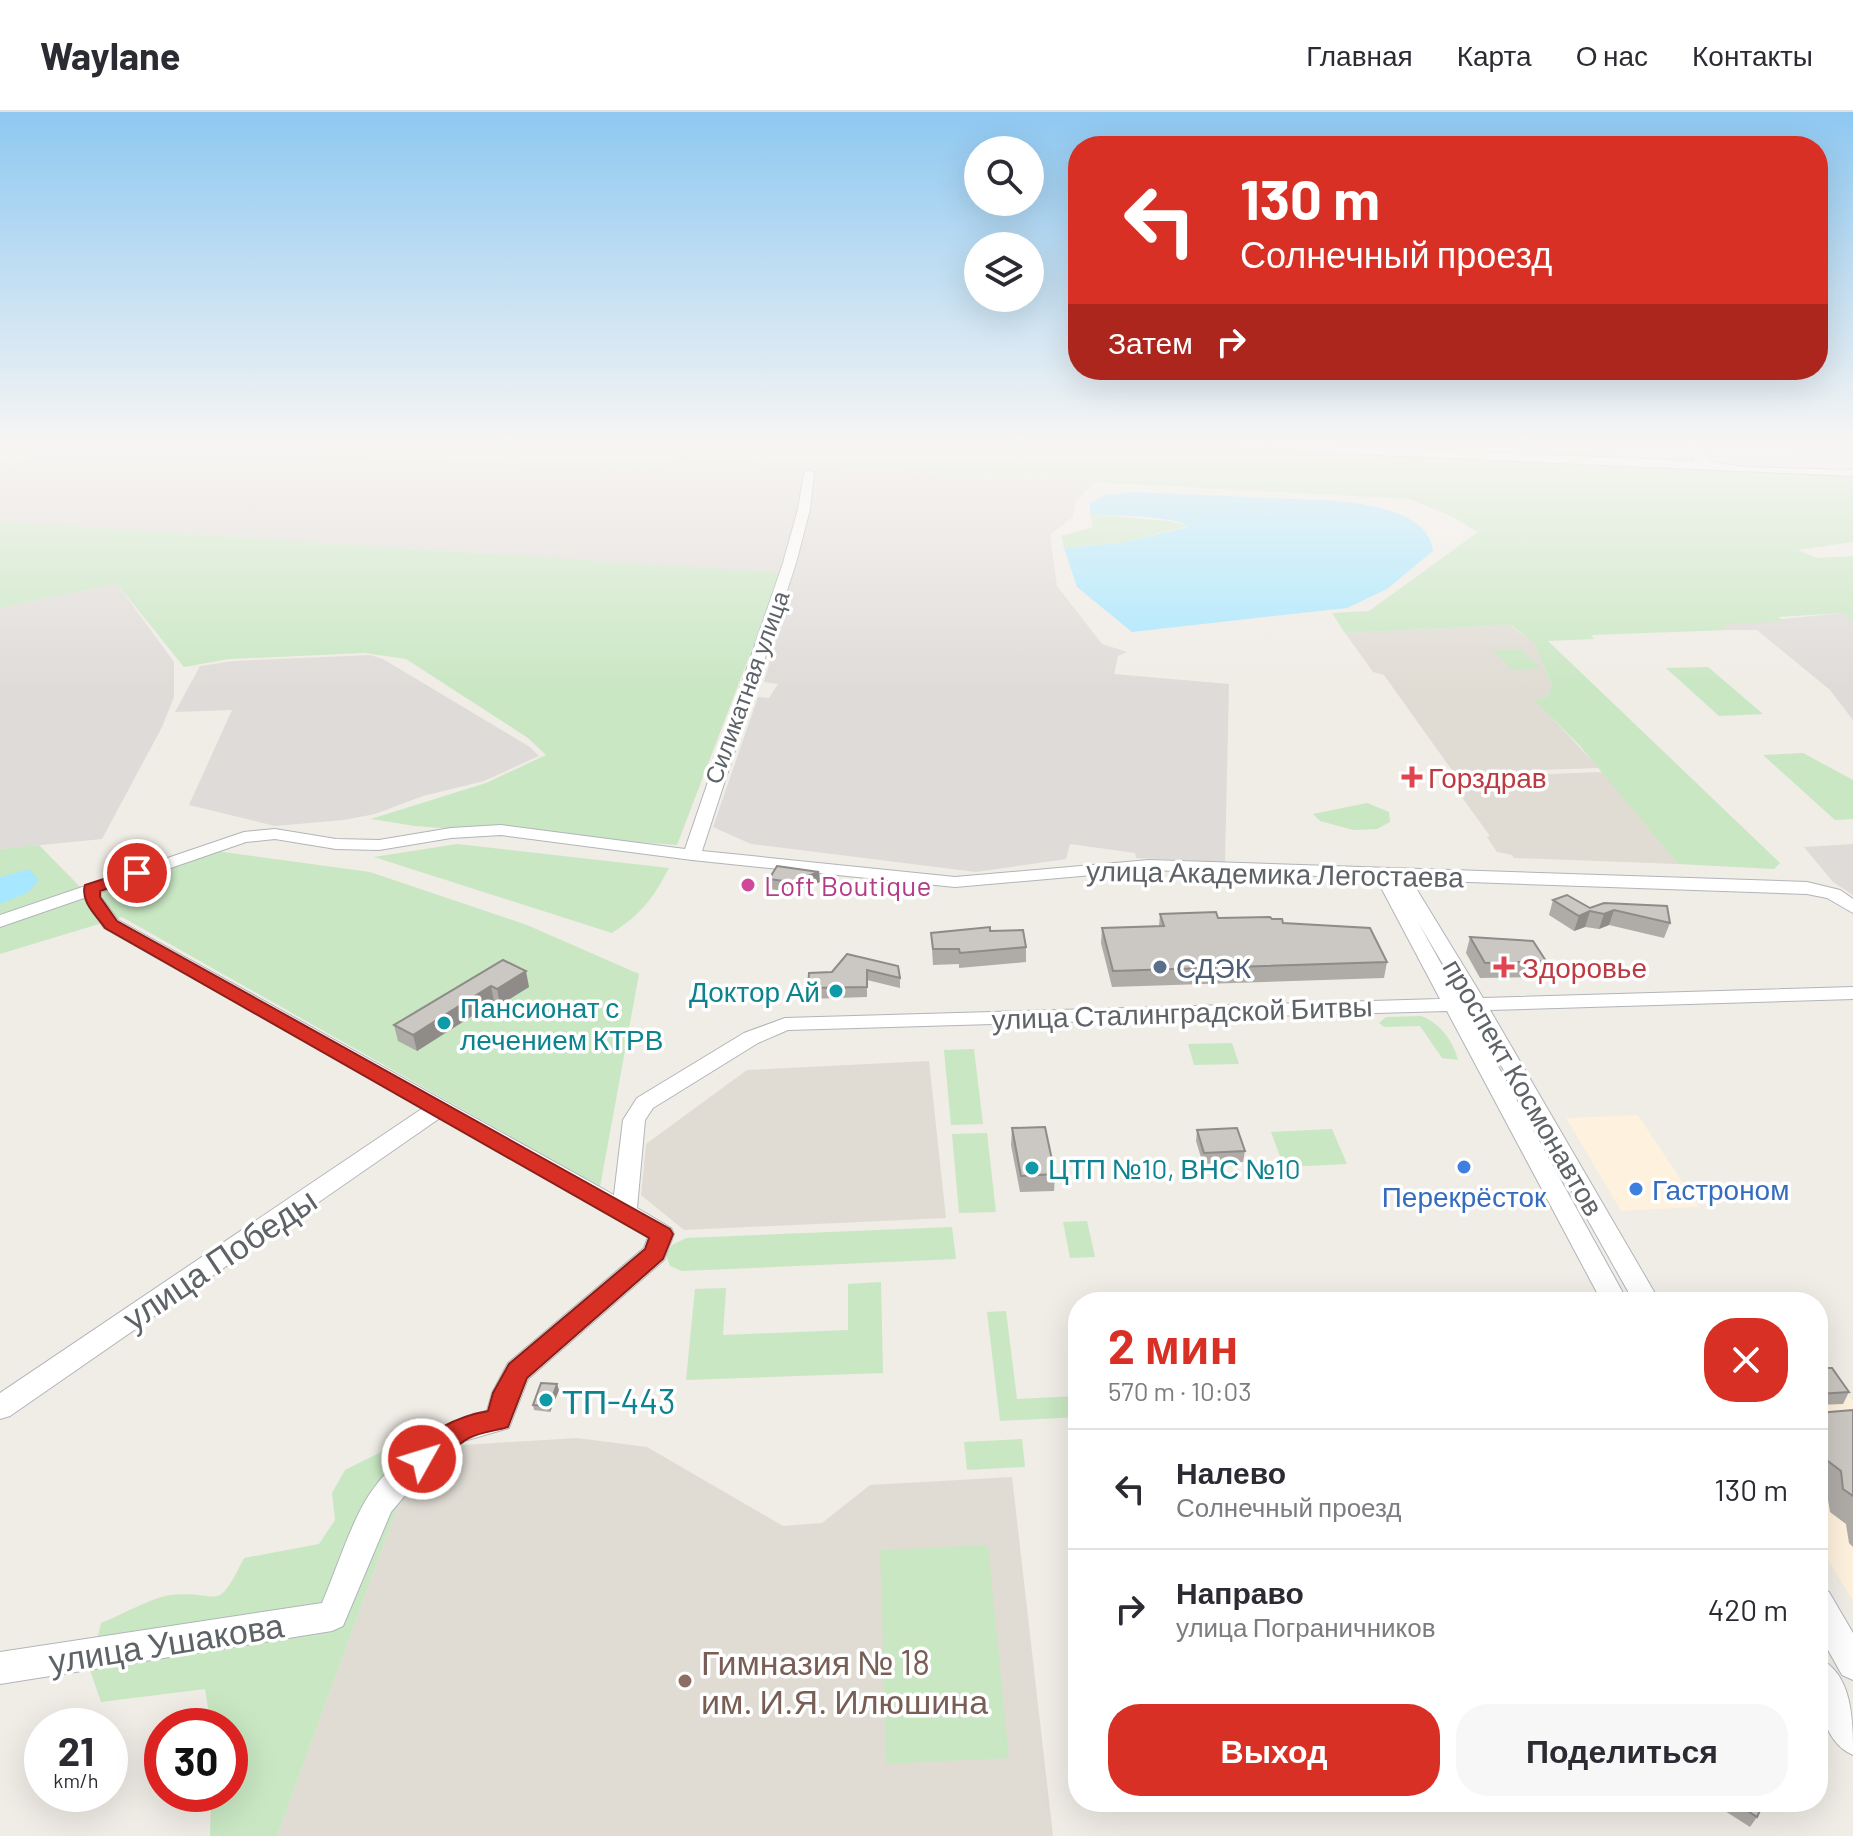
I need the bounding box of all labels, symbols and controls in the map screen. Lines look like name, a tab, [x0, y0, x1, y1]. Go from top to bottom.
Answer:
text: Waylane	[40, 32, 181, 78]
text: Главная	[1306, 38, 1413, 72]
text: Карта	[1457, 38, 1532, 72]
text: О нас	[1576, 38, 1648, 72]
text: Контакты	[1692, 38, 1813, 72]
map controls	[964, 136, 1044, 312]
button: search	[964, 136, 1044, 216]
text: 130 m	[1240, 164, 1380, 231]
icon: left	[1108, 168, 1212, 272]
button: layers	[964, 232, 1044, 312]
text: Солнечный проезд	[1240, 232, 1552, 275]
icon: right	[1209, 320, 1253, 364]
text: Затем	[1108, 324, 1193, 360]
street label: Силикатная улица	[698, 586, 795, 788]
place label: Горздрав	[1428, 760, 1547, 794]
marker: Горздрав	[1403, 768, 1421, 786]
pin	[103, 839, 171, 907]
icon: arrive	[115, 851, 159, 895]
street label: улица Академика Легостаева	[1086, 853, 1464, 893]
place label: Loft Boutique	[764, 868, 931, 902]
marker: Loft Boutique	[739, 876, 757, 894]
place label: СДЭК	[1176, 950, 1252, 984]
place label: Здоровье	[1522, 950, 1647, 984]
street label: проспект Космонавтов	[1437, 952, 1611, 1222]
marker: Здоровье	[1493, 956, 1515, 978]
marker: СДЭК	[1151, 958, 1169, 976]
place label: Доктор Ай	[689, 974, 820, 1008]
marker: Доктор Ай	[827, 982, 845, 1000]
street label: улица Сталинградской Битвы	[991, 988, 1373, 1036]
place label: Пансионат с лечением КТРВ	[460, 990, 663, 1056]
marker: Пансионат с лечением КТРВ	[435, 1014, 453, 1032]
place label: ЦТП №10, ВНС №10	[1048, 1151, 1301, 1185]
marker: Перекрёсток	[1455, 1158, 1473, 1176]
marker: ЦТП №10, ВНС №10	[1023, 1159, 1041, 1177]
place label: Гастроном	[1652, 1172, 1789, 1206]
street label: улица Победы	[114, 1178, 324, 1338]
place label: Перекрёсток	[1382, 1179, 1547, 1213]
marker: Гастроном	[1627, 1180, 1645, 1198]
text: 2 мин	[1108, 1316, 1239, 1374]
button: close	[1704, 1318, 1788, 1402]
text: 570 m · 10:03	[1108, 1375, 1252, 1406]
place label: ТП-443	[562, 1380, 676, 1421]
marker: ТП-443	[537, 1391, 555, 1409]
position arrow	[380, 1417, 464, 1501]
text: Налево	[1176, 1454, 1286, 1490]
icon: left	[1108, 1467, 1152, 1511]
text: 130 m	[1714, 1471, 1788, 1507]
text: Солнечный проезд	[1176, 1491, 1402, 1522]
text: Направо	[1176, 1574, 1304, 1610]
icon: right	[1108, 1587, 1152, 1631]
text: 420 m	[1708, 1591, 1788, 1627]
street label: улица Ушакова	[46, 1603, 286, 1681]
text: улица Пограничников	[1176, 1611, 1435, 1642]
place label: Гимназия № 18 им. И.Я. Илюшина	[701, 1641, 988, 1721]
marker: Гимназия № 18 им. И.Я. Илюшина	[676, 1672, 694, 1690]
button: Выход	[1108, 1704, 1440, 1796]
button: Поделиться	[1456, 1704, 1788, 1796]
speed limit sign: 30	[144, 1708, 248, 1812]
text: 21	[58, 1726, 94, 1774]
text: km/h	[53, 1768, 99, 1792]

